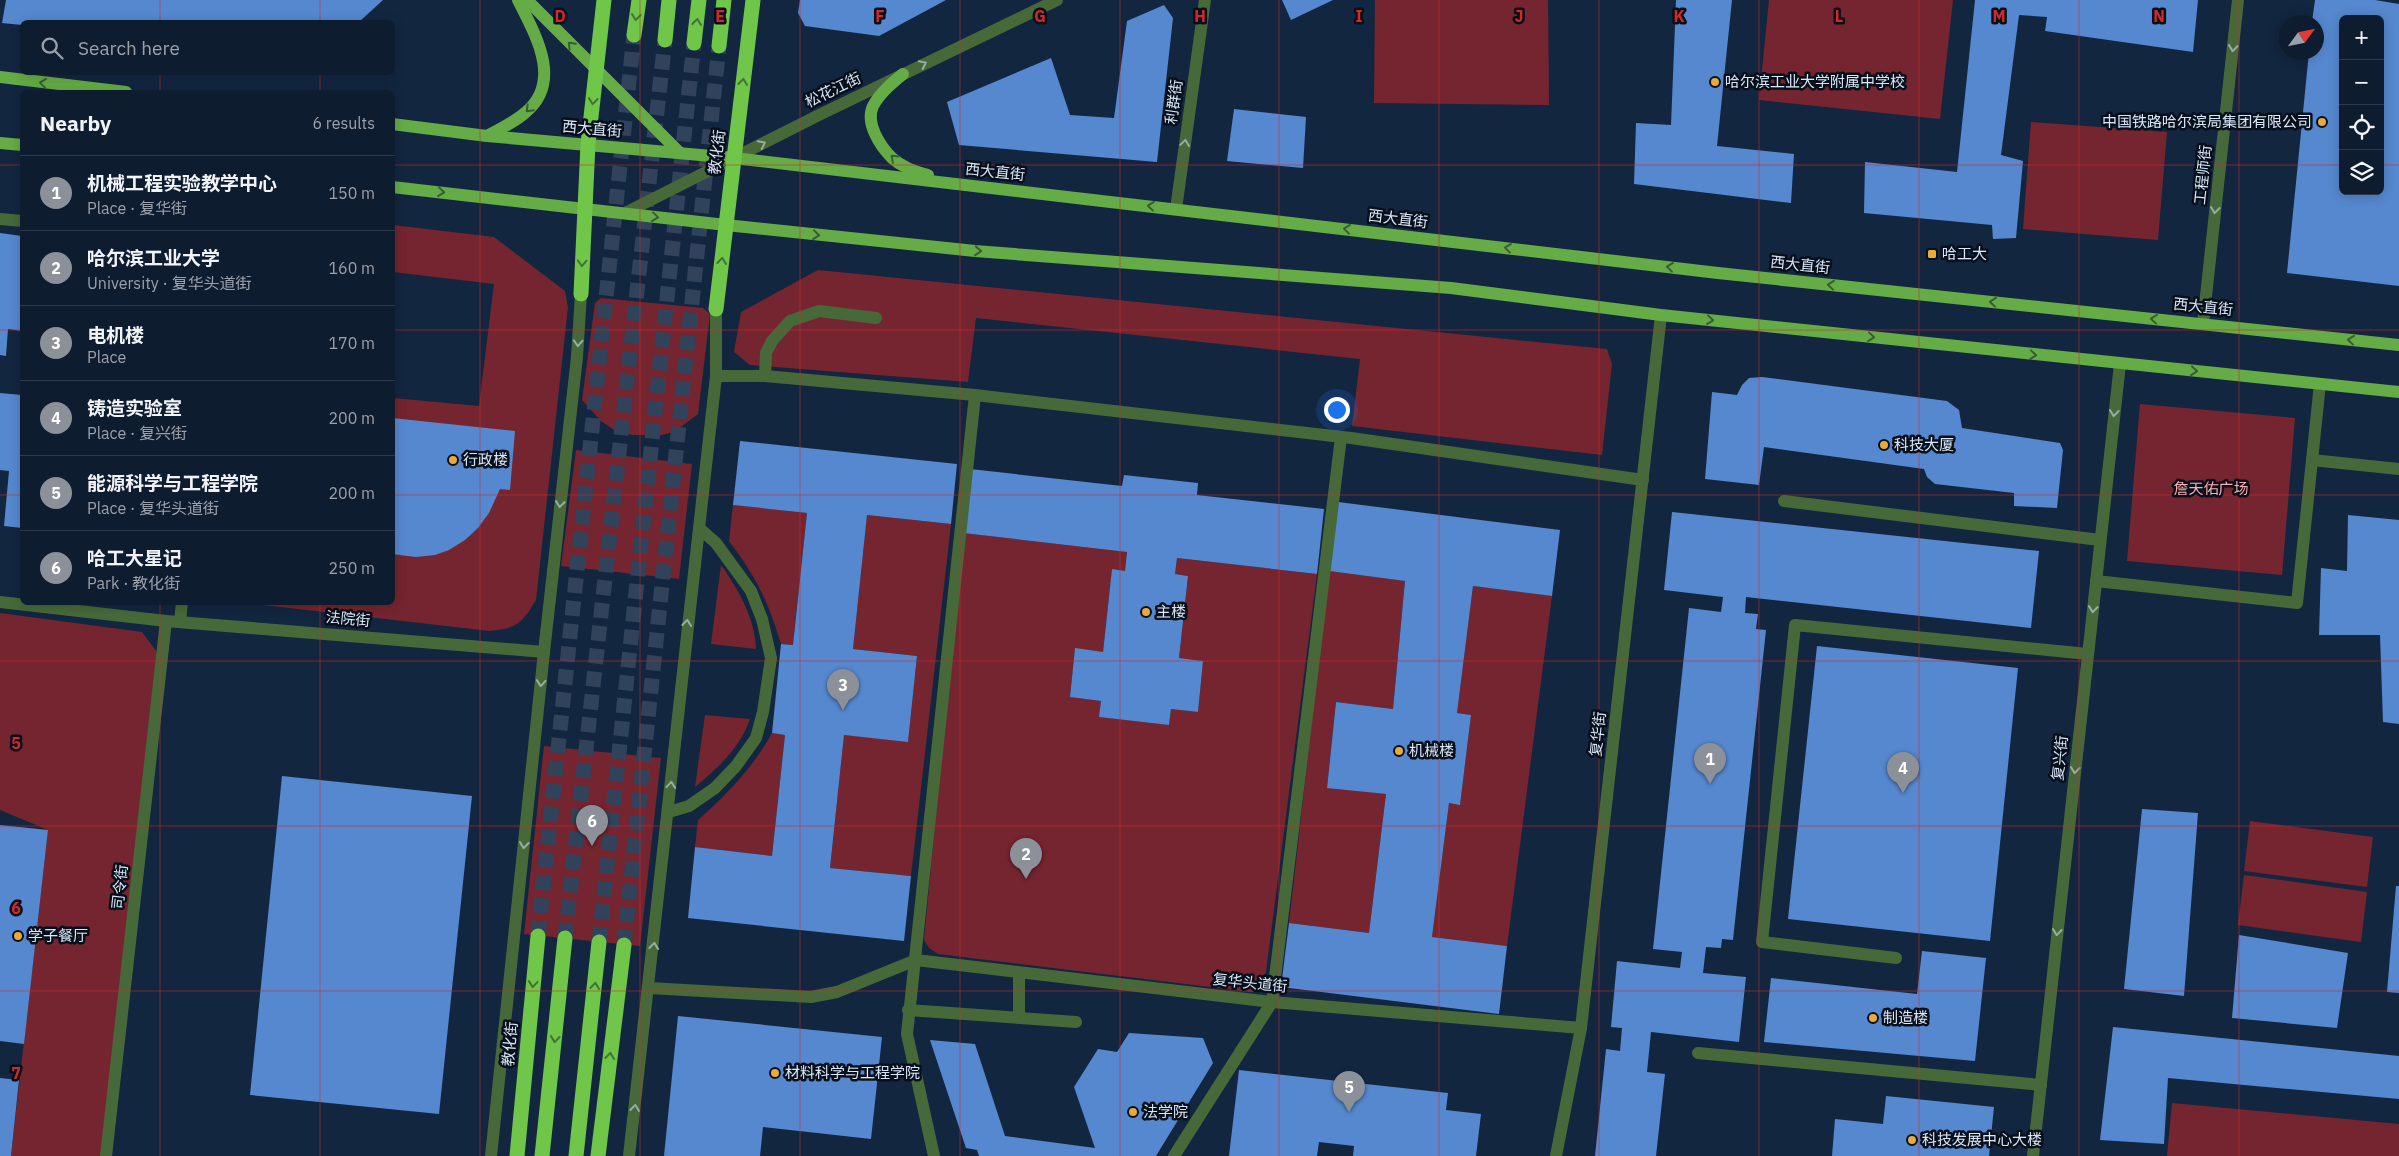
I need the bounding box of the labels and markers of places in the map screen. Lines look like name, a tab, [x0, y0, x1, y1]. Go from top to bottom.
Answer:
place label: 哈尔滨工业大学附属中学校	[1725, 72, 1905, 91]
marker: 哈尔滨工业大学附属中学校	[1709, 76, 1721, 88]
place label: 中国铁路哈尔滨局集团有限公司	[2102, 112, 2312, 131]
marker: 中国铁路哈尔滨局集团有限公司	[2316, 116, 2328, 128]
place label: 哈工大	[1942, 244, 1987, 263]
marker: 哈工大	[1926, 248, 1938, 260]
place label: 科技大厦	[1894, 435, 1954, 454]
marker: 科技大厦	[1878, 439, 1890, 451]
place label: 行政楼	[463, 450, 508, 469]
marker: 行政楼	[447, 454, 459, 466]
place label: 主楼	[1156, 602, 1186, 621]
marker: 主楼	[1140, 606, 1152, 618]
pin: 3	[827, 669, 859, 710]
place label: 机械楼	[1409, 741, 1454, 760]
pin: 1	[1694, 743, 1726, 784]
marker: 机械楼	[1393, 745, 1405, 757]
pin: 4	[1887, 752, 1919, 793]
pin: 6	[576, 805, 608, 846]
pin: 2	[1010, 838, 1042, 879]
place label: 学子餐厅	[28, 926, 88, 945]
marker: 学子餐厅	[12, 930, 24, 942]
place label: 制造楼	[1883, 1008, 1928, 1027]
marker: 制造楼	[1867, 1012, 1879, 1024]
place label: 材料科学与工程学院	[785, 1063, 920, 1082]
marker: 材料科学与工程学院	[769, 1067, 781, 1079]
pin: 5	[1333, 1071, 1365, 1112]
place label: 法学院	[1143, 1102, 1188, 1121]
marker: 法学院	[1127, 1106, 1139, 1118]
place label: 科技发展中心大楼	[1922, 1130, 2042, 1149]
marker: 科技发展中心大楼	[1906, 1134, 1918, 1146]

